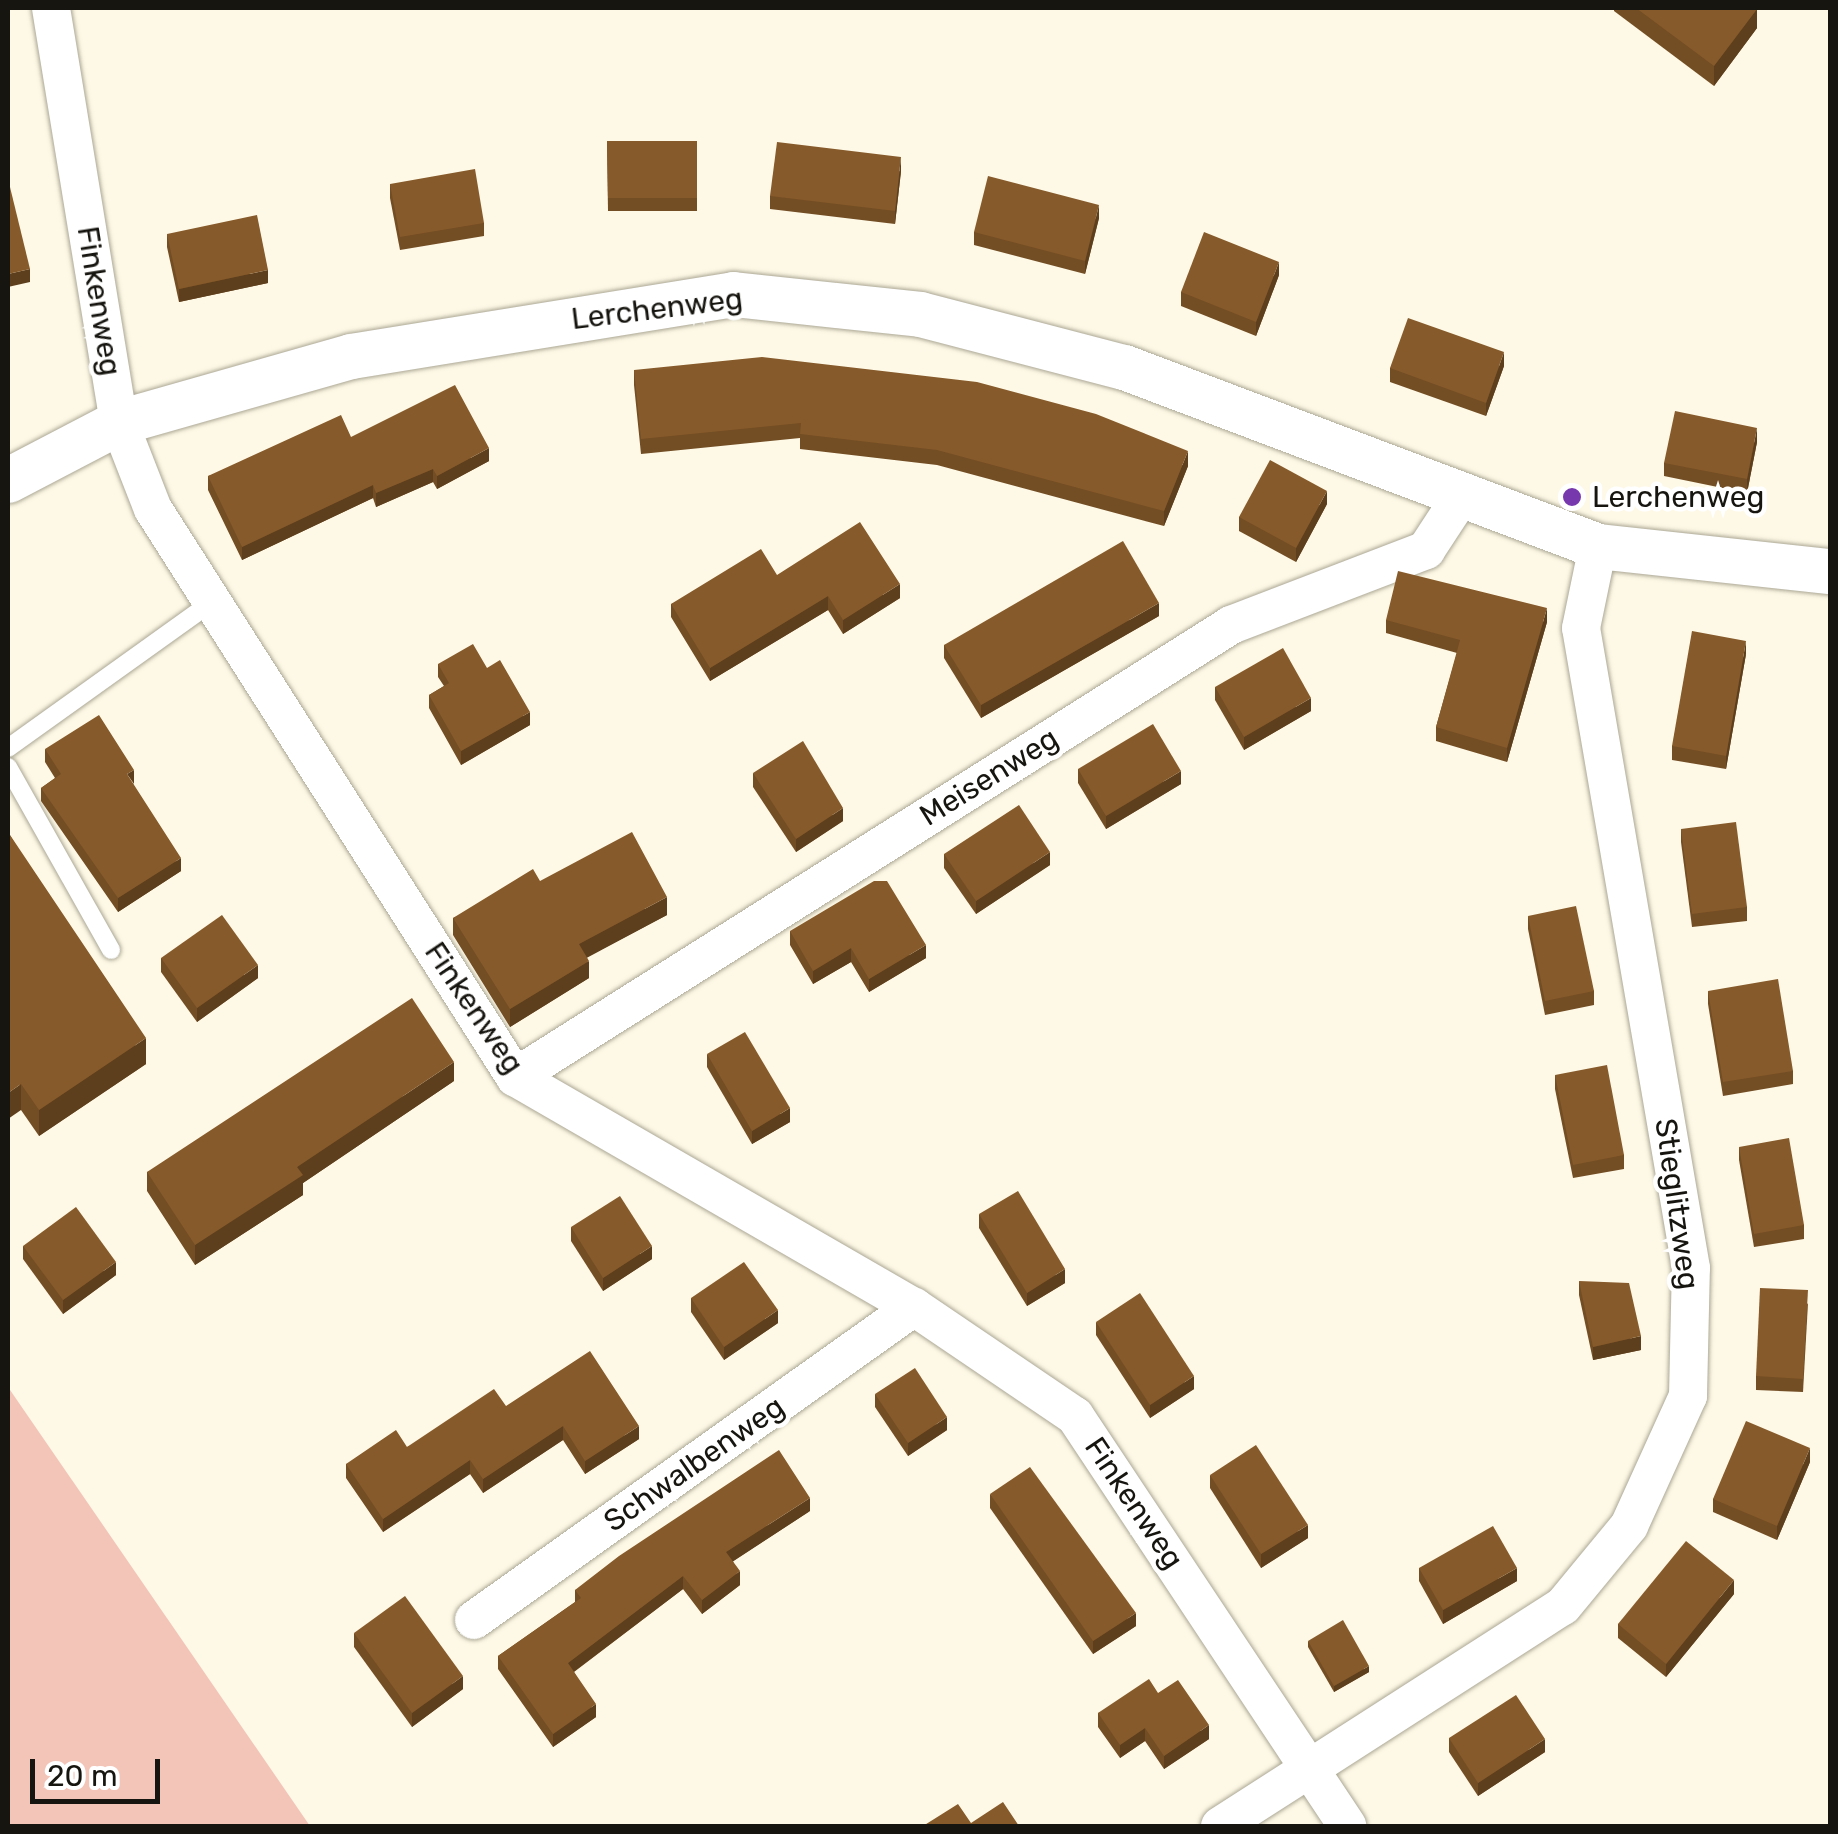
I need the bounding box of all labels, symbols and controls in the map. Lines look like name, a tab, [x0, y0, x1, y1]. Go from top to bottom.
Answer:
street label: Finkenweg	[69, 224, 129, 378]
street label: Lerchenweg	[569, 281, 745, 337]
place label: Lerchenweg	[1592, 479, 1764, 515]
marker: Lerchenweg	[1561, 486, 1583, 508]
street label: Meisenweg	[913, 720, 1065, 834]
street label: Finkenweg	[417, 935, 531, 1081]
street label: Stieglitzweg	[1647, 1116, 1707, 1292]
street label: Schwalbenweg	[597, 1389, 791, 1539]
street label: Finkenweg	[1077, 1430, 1191, 1576]
scale bar	[35, 1739, 165, 1801]
text: 20 m	[47, 1758, 118, 1794]

